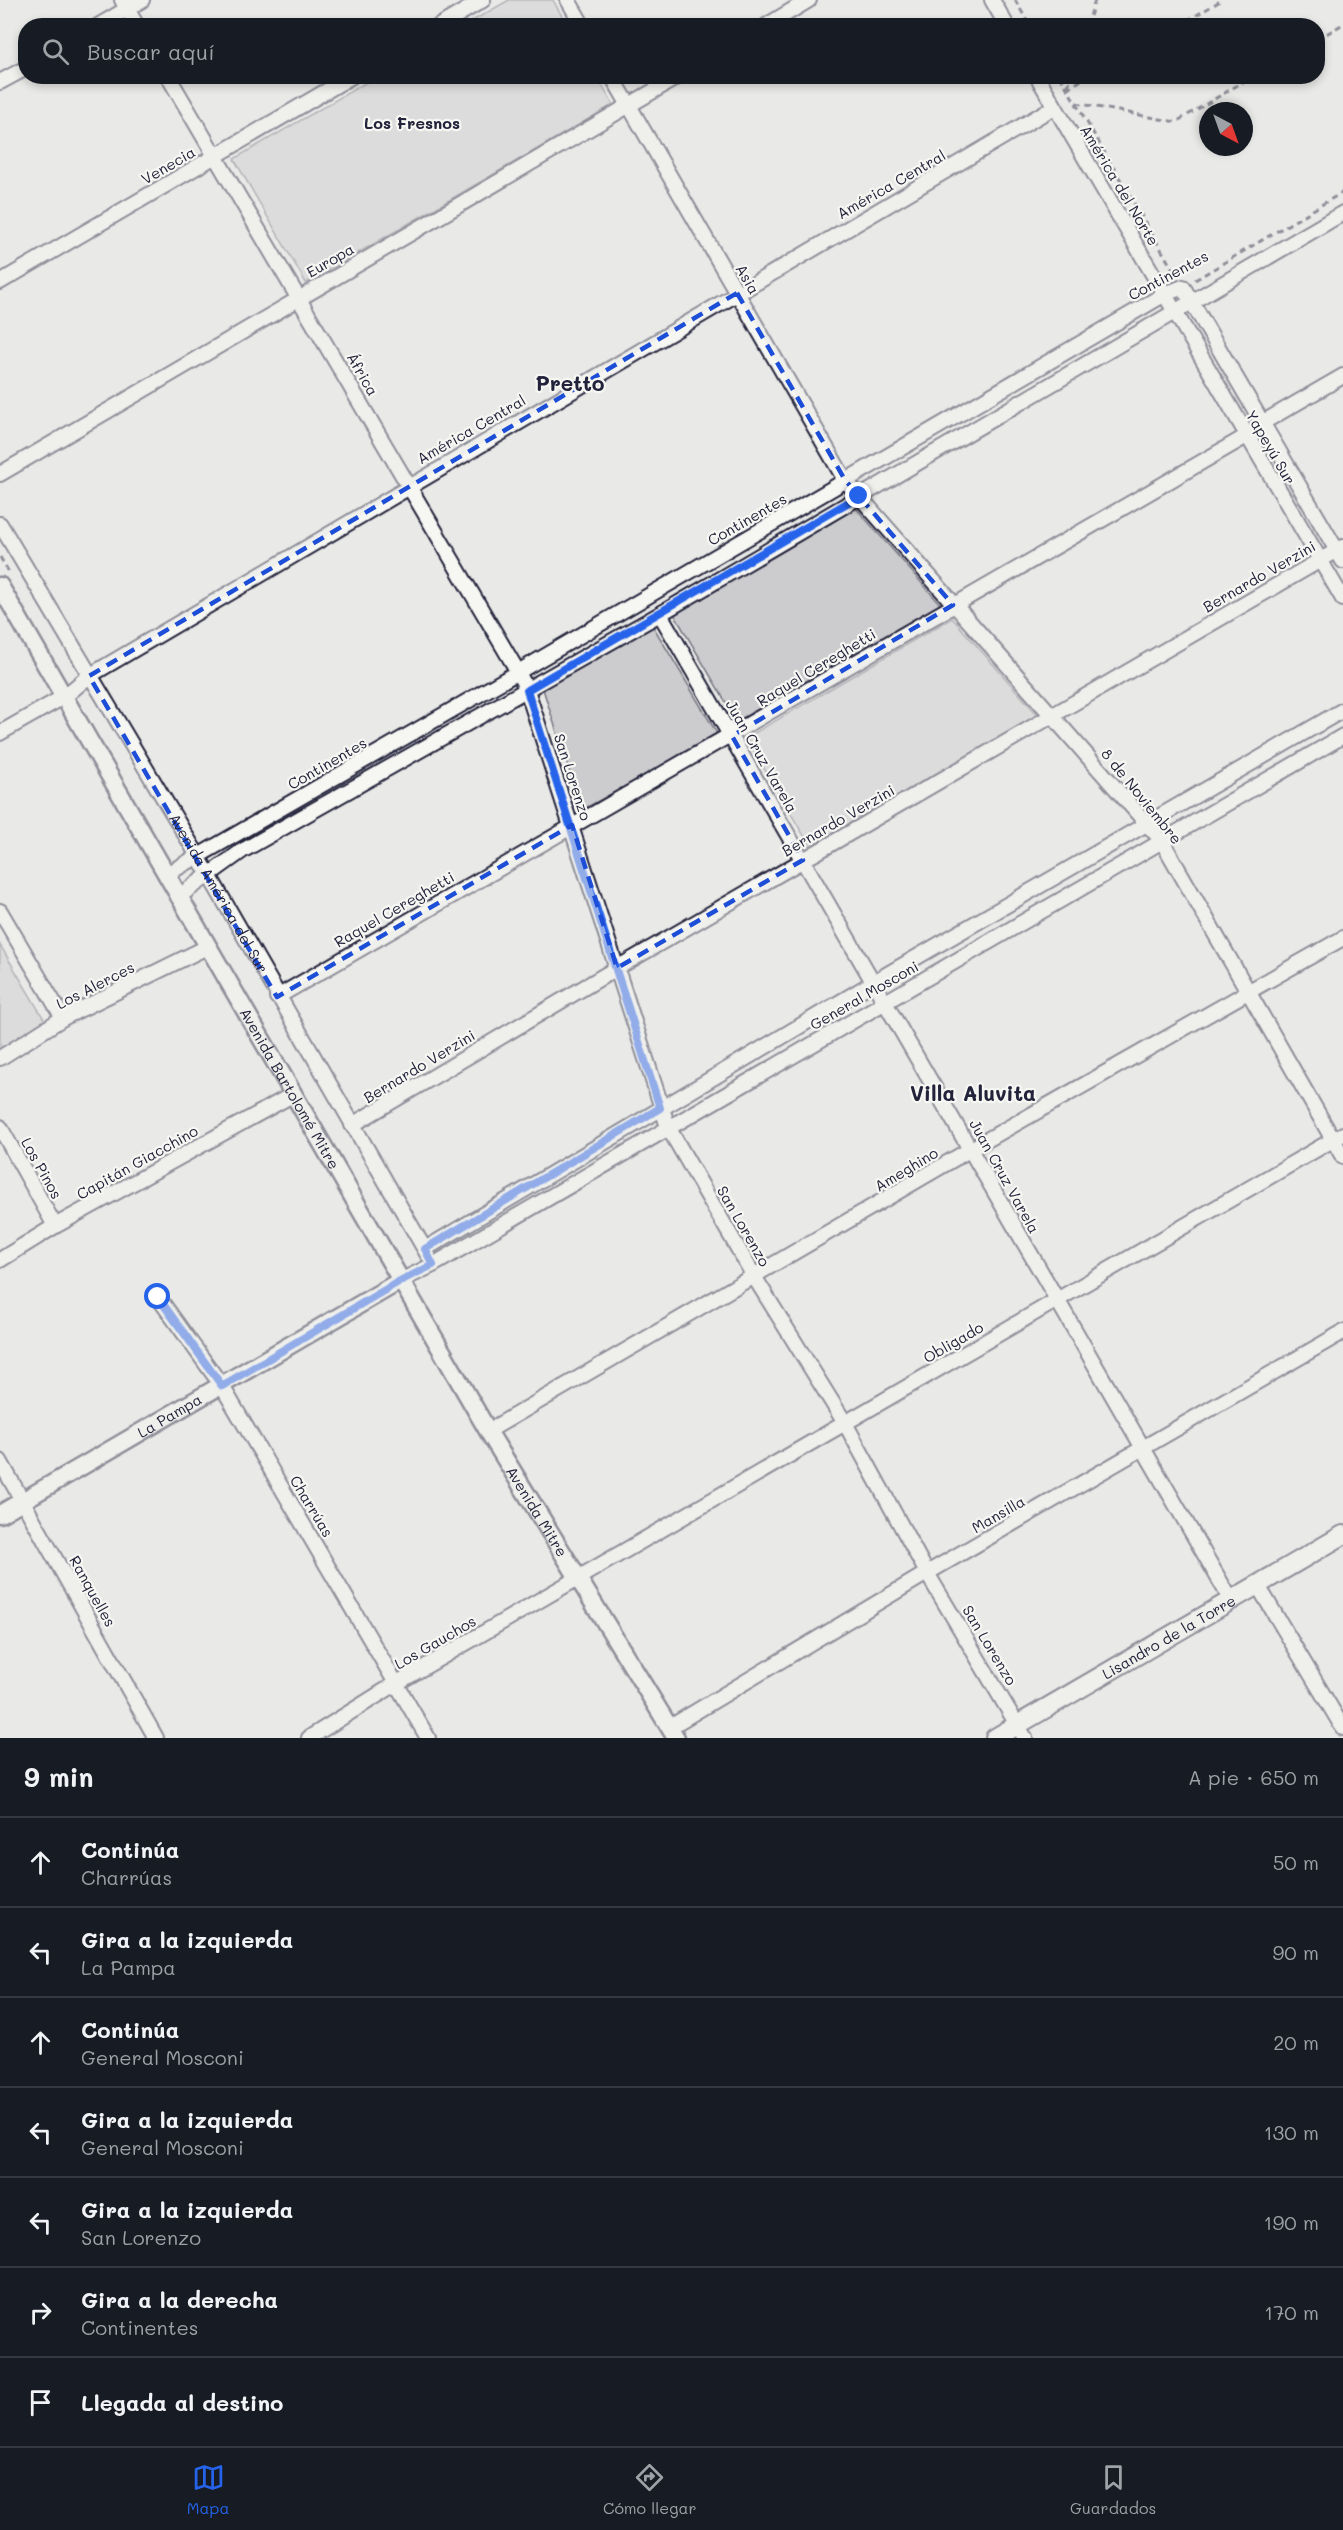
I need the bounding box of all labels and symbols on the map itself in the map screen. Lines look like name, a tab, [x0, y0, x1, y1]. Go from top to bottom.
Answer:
north arrow	[1199, 102, 1253, 156]
district label: Los Fresnos	[364, 112, 460, 133]
street label: América del Norte	[1076, 121, 1164, 249]
street label: Venecia	[137, 142, 199, 188]
street label: América Central	[833, 145, 949, 223]
street label: Europa	[303, 238, 357, 282]
street label: Continentes	[1124, 245, 1212, 305]
street label: Asia	[731, 260, 765, 298]
street label: África	[343, 349, 383, 399]
district label: Pretto	[535, 369, 605, 396]
street label: América Central	[413, 390, 529, 468]
street label: Yapeyú Sur	[1242, 406, 1300, 488]
route end	[845, 482, 871, 508]
street label: Continentes	[704, 488, 790, 550]
street label: Bernardo Verzini	[1199, 536, 1319, 616]
street label: Raquel Cereghetti	[753, 623, 879, 711]
street label: Juan Cruz Varela	[721, 696, 803, 816]
street label: San Lorenzo	[550, 731, 596, 823]
street label: Continentes	[284, 732, 370, 794]
street label: 8 de Noviembre	[1097, 744, 1187, 848]
street label: Bernardo Verzini	[778, 780, 898, 860]
street label: Avenida América del Sur	[165, 810, 273, 976]
street label: Raquel Cereghetti	[330, 866, 458, 952]
street label: General Mosconi	[806, 956, 922, 1034]
street label: Los Alerces	[52, 957, 138, 1013]
street label: Avenida Bartolomé Mitre	[236, 1004, 345, 1173]
street label: Bernardo Verzini	[359, 1025, 479, 1107]
district label: Villa Aluvita	[910, 1079, 1036, 1106]
street label: Juan Cruz Varela	[965, 1115, 1045, 1237]
street label: Capitán Giacchino	[73, 1120, 201, 1204]
street label: Los Pinos	[17, 1134, 67, 1202]
street label: Ameghino	[871, 1142, 941, 1196]
street label: San Lorenzo	[713, 1182, 775, 1270]
route start	[144, 1283, 170, 1309]
street label: Obligado	[919, 1317, 987, 1367]
street label: La Pampa	[134, 1389, 205, 1442]
street label: Avenida Mitre	[502, 1462, 573, 1560]
street label: Charrúas	[286, 1472, 338, 1540]
street label: Mansilla	[968, 1491, 1028, 1537]
street label: Ranquelles	[65, 1552, 121, 1630]
street label: Lisandro de la Torre	[1098, 1590, 1239, 1684]
street label: San Lorenzo	[958, 1601, 1022, 1689]
street label: Los Gauchos	[391, 1611, 479, 1673]

